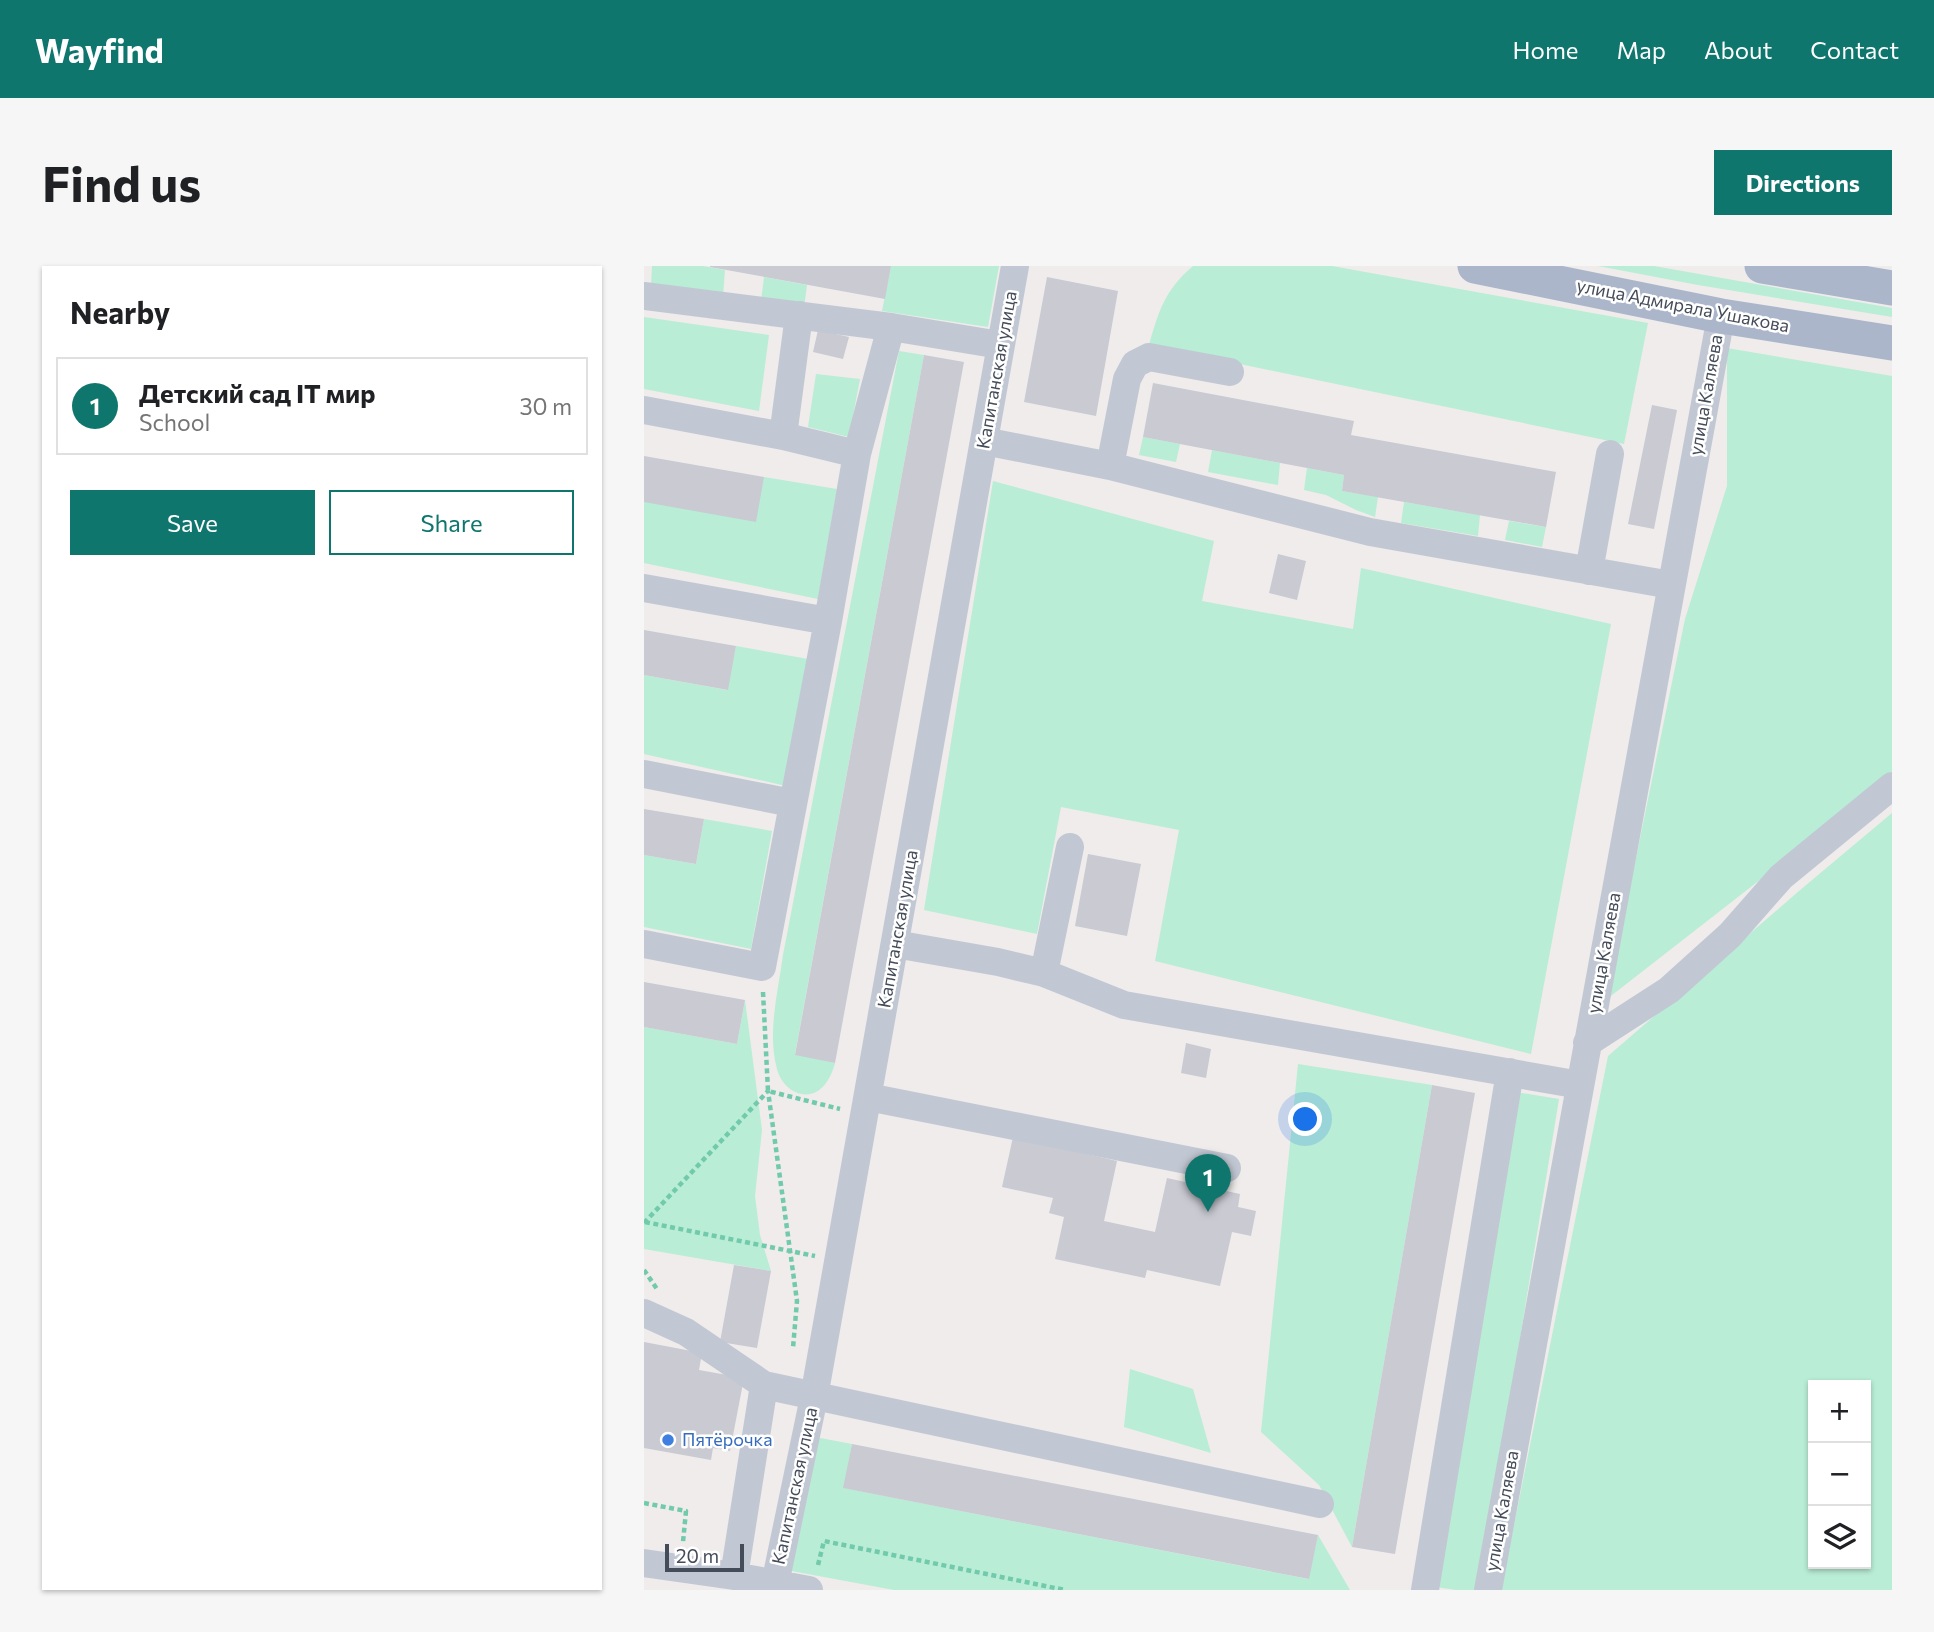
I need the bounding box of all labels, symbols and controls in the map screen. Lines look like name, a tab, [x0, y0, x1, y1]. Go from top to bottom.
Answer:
text: Wayfind	[35, 29, 164, 70]
text: Home	[1513, 35, 1579, 64]
text: Map	[1617, 35, 1666, 64]
text: About	[1704, 35, 1772, 64]
text: Contact	[1810, 35, 1899, 64]
button: Directions	[1714, 150, 1892, 215]
text: Find us	[42, 152, 201, 212]
street label: улица Адмирала Ушакова	[1575, 274, 1791, 336]
street label: Капитанская улица	[971, 289, 1021, 451]
text: Nearby	[70, 293, 170, 330]
street label: улица Каляева	[1684, 333, 1726, 457]
text: Детский сад IT мир	[139, 377, 376, 408]
text: 1	[90, 392, 100, 420]
text: 30 m	[519, 392, 572, 420]
text: School	[139, 408, 210, 436]
button: Save	[70, 490, 315, 555]
button: Share	[329, 490, 574, 555]
street label: Капитанская улица	[872, 848, 922, 1010]
street label: улица Каляева	[1582, 891, 1624, 1015]
your location	[1288, 1102, 1322, 1136]
pin: 1	[1185, 1154, 1231, 1212]
map controls	[1808, 1380, 1871, 1569]
button: +	[1808, 1380, 1871, 1443]
street label: Капитанская улица	[767, 1405, 821, 1566]
place label: Пятёрочка	[682, 1428, 773, 1450]
marker: Пятёрочка	[660, 1432, 676, 1448]
button: −	[1808, 1443, 1871, 1506]
street label: улица Каляева	[1480, 1449, 1522, 1573]
button: layers	[1808, 1506, 1871, 1569]
scale bar	[665, 1541, 744, 1573]
text: 20 m	[676, 1544, 719, 1567]

